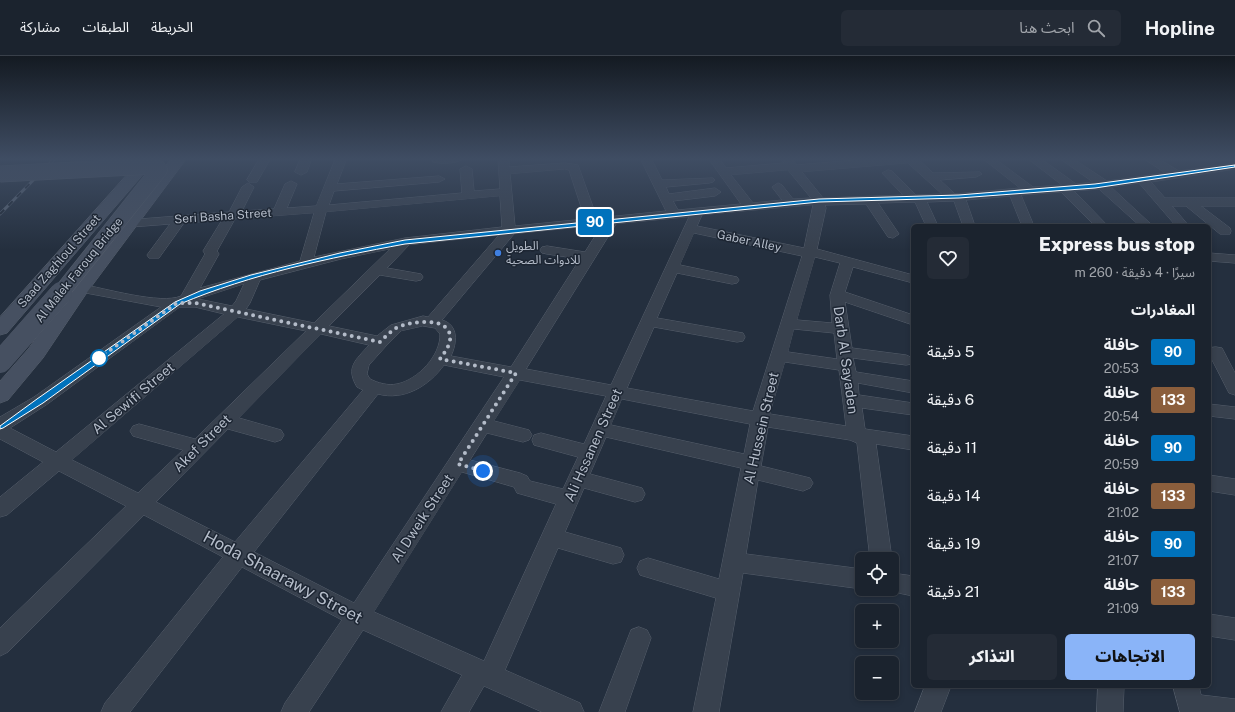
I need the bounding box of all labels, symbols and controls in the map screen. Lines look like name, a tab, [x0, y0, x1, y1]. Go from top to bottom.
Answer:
search box	[841, 10, 1121, 46]
icon: search	[1085, 17, 1107, 39]
text: Hopline	[1145, 17, 1215, 39]
text: مشاركة	[20, 19, 60, 35]
text: الطبقات	[82, 19, 129, 35]
text: الخريطة	[151, 19, 193, 35]
text: ابحث هنا	[1019, 19, 1075, 36]
street label: Seri Basha Street	[174, 206, 273, 226]
line badge: 90	[577, 209, 613, 235]
street label: Saad Zaghloul Street	[15, 211, 103, 310]
text: 90	[586, 214, 604, 230]
street label: Al Malek Farouq Bridge	[32, 215, 126, 325]
street label: Gaber Alley	[716, 227, 783, 255]
text: Express bus stop	[1039, 233, 1195, 255]
button: heart	[927, 237, 969, 279]
place label: الطويل للادوات الصحية	[506, 239, 580, 267]
marker: الطويل للادوات الصحية	[493, 248, 503, 258]
text: سيرًا · 4 دقيقة · 260 m	[1075, 265, 1195, 280]
text: المغادرات	[1131, 301, 1195, 318]
street label: Darb Al Sayaden	[831, 305, 861, 415]
text: حافلة	[1104, 336, 1139, 353]
text: 5 دقيقة	[927, 343, 974, 360]
text: 90	[1164, 344, 1182, 360]
unlabelled marker	[90, 349, 108, 367]
street label: Al Sewifi Street	[89, 359, 177, 437]
text: 20:53	[1104, 361, 1139, 376]
street label: Al Hussein Street	[740, 370, 782, 486]
text: حافلة	[1104, 384, 1139, 401]
street label: Ali Hssanen Street	[561, 386, 625, 504]
text: 6 دقيقة	[927, 391, 974, 408]
text: 133	[1161, 392, 1185, 408]
text: 20:54	[1104, 409, 1139, 424]
street label: Akef Street	[170, 411, 234, 475]
text: حافلة	[1104, 432, 1139, 449]
text: 11 دقيقة	[927, 439, 977, 456]
text: 90	[1164, 440, 1182, 456]
text: 20:59	[1104, 457, 1139, 472]
your location	[473, 461, 493, 481]
street label: Al Dweik Street	[388, 471, 456, 565]
text: حافلة	[1104, 480, 1139, 497]
text: 14 دقيقة	[927, 487, 980, 504]
text: 133	[1161, 488, 1185, 504]
text: 21:02	[1107, 505, 1139, 520]
street label: Hoda Shaarawy Street	[200, 526, 366, 628]
text: حافلة	[1104, 528, 1139, 545]
text: 19 دقيقة	[927, 535, 980, 552]
text: 90	[1164, 536, 1182, 552]
map controls	[855, 552, 899, 700]
button: locate	[855, 552, 899, 596]
text: 21:07	[1108, 553, 1139, 568]
text: حافلة	[1104, 576, 1139, 593]
text: 21 دقيقة	[927, 583, 980, 600]
text: 133	[1161, 584, 1185, 600]
text: 21:09	[1107, 601, 1139, 616]
button: +	[855, 604, 899, 648]
button: التذاكر	[927, 634, 1057, 680]
button: الاتجاهات	[1065, 634, 1195, 680]
button: −	[855, 656, 899, 700]

